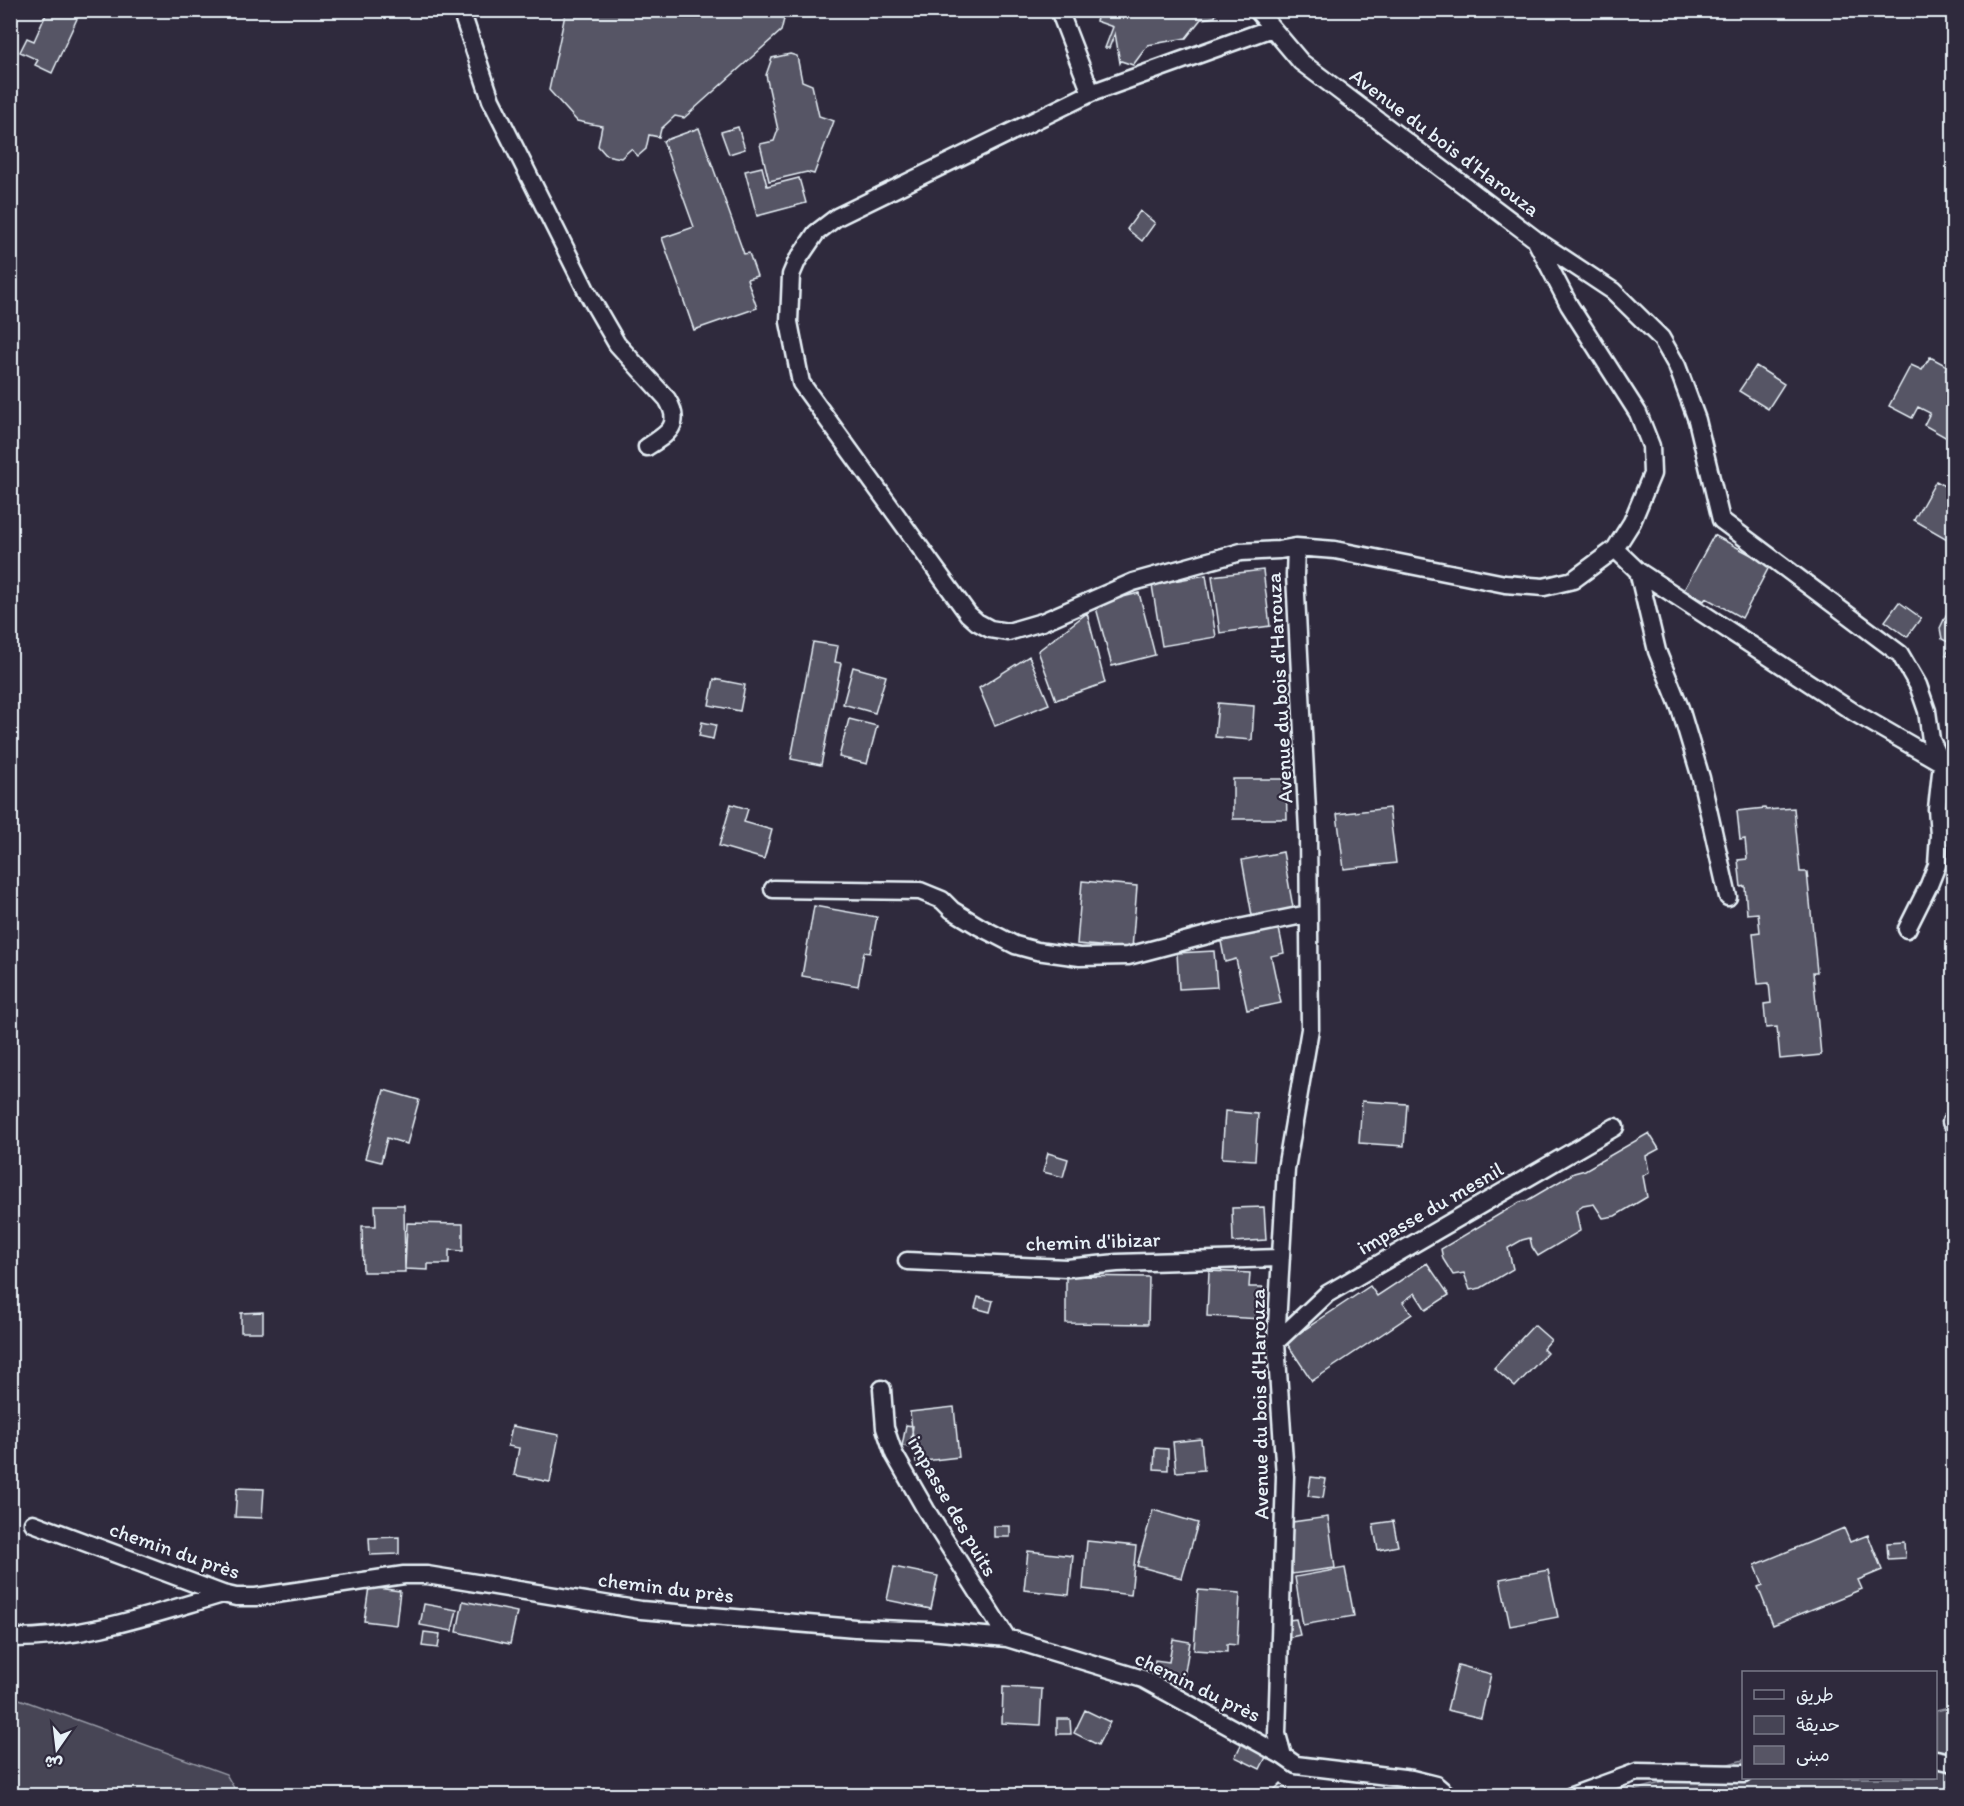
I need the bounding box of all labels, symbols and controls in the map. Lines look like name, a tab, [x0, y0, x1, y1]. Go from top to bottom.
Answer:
street label: Avenue du bois d'Harouza	[1345, 62, 1545, 222]
street label: Avenue du bois d'Harouza	[1260, 572, 1298, 804]
street label: impasse du mesnil	[1353, 1156, 1507, 1260]
street label: chemin d'ibizar	[1025, 1226, 1161, 1256]
street label: Avenue du bois d'Harouza	[1244, 1288, 1274, 1520]
street label: impasse des puits	[903, 1431, 1003, 1581]
street label: chemin du près	[106, 1516, 244, 1584]
street label: chemin du près	[597, 1566, 735, 1608]
street label: chemin du près	[1131, 1645, 1265, 1727]
legend	[1742, 1671, 1937, 1779]
text: طريق	[1796, 1684, 1834, 1706]
text: حديقة	[1796, 1714, 1840, 1736]
north arrow	[27, 1719, 87, 1779]
text: مبنى	[1796, 1744, 1830, 1766]
text: ش	[43, 1752, 64, 1774]

